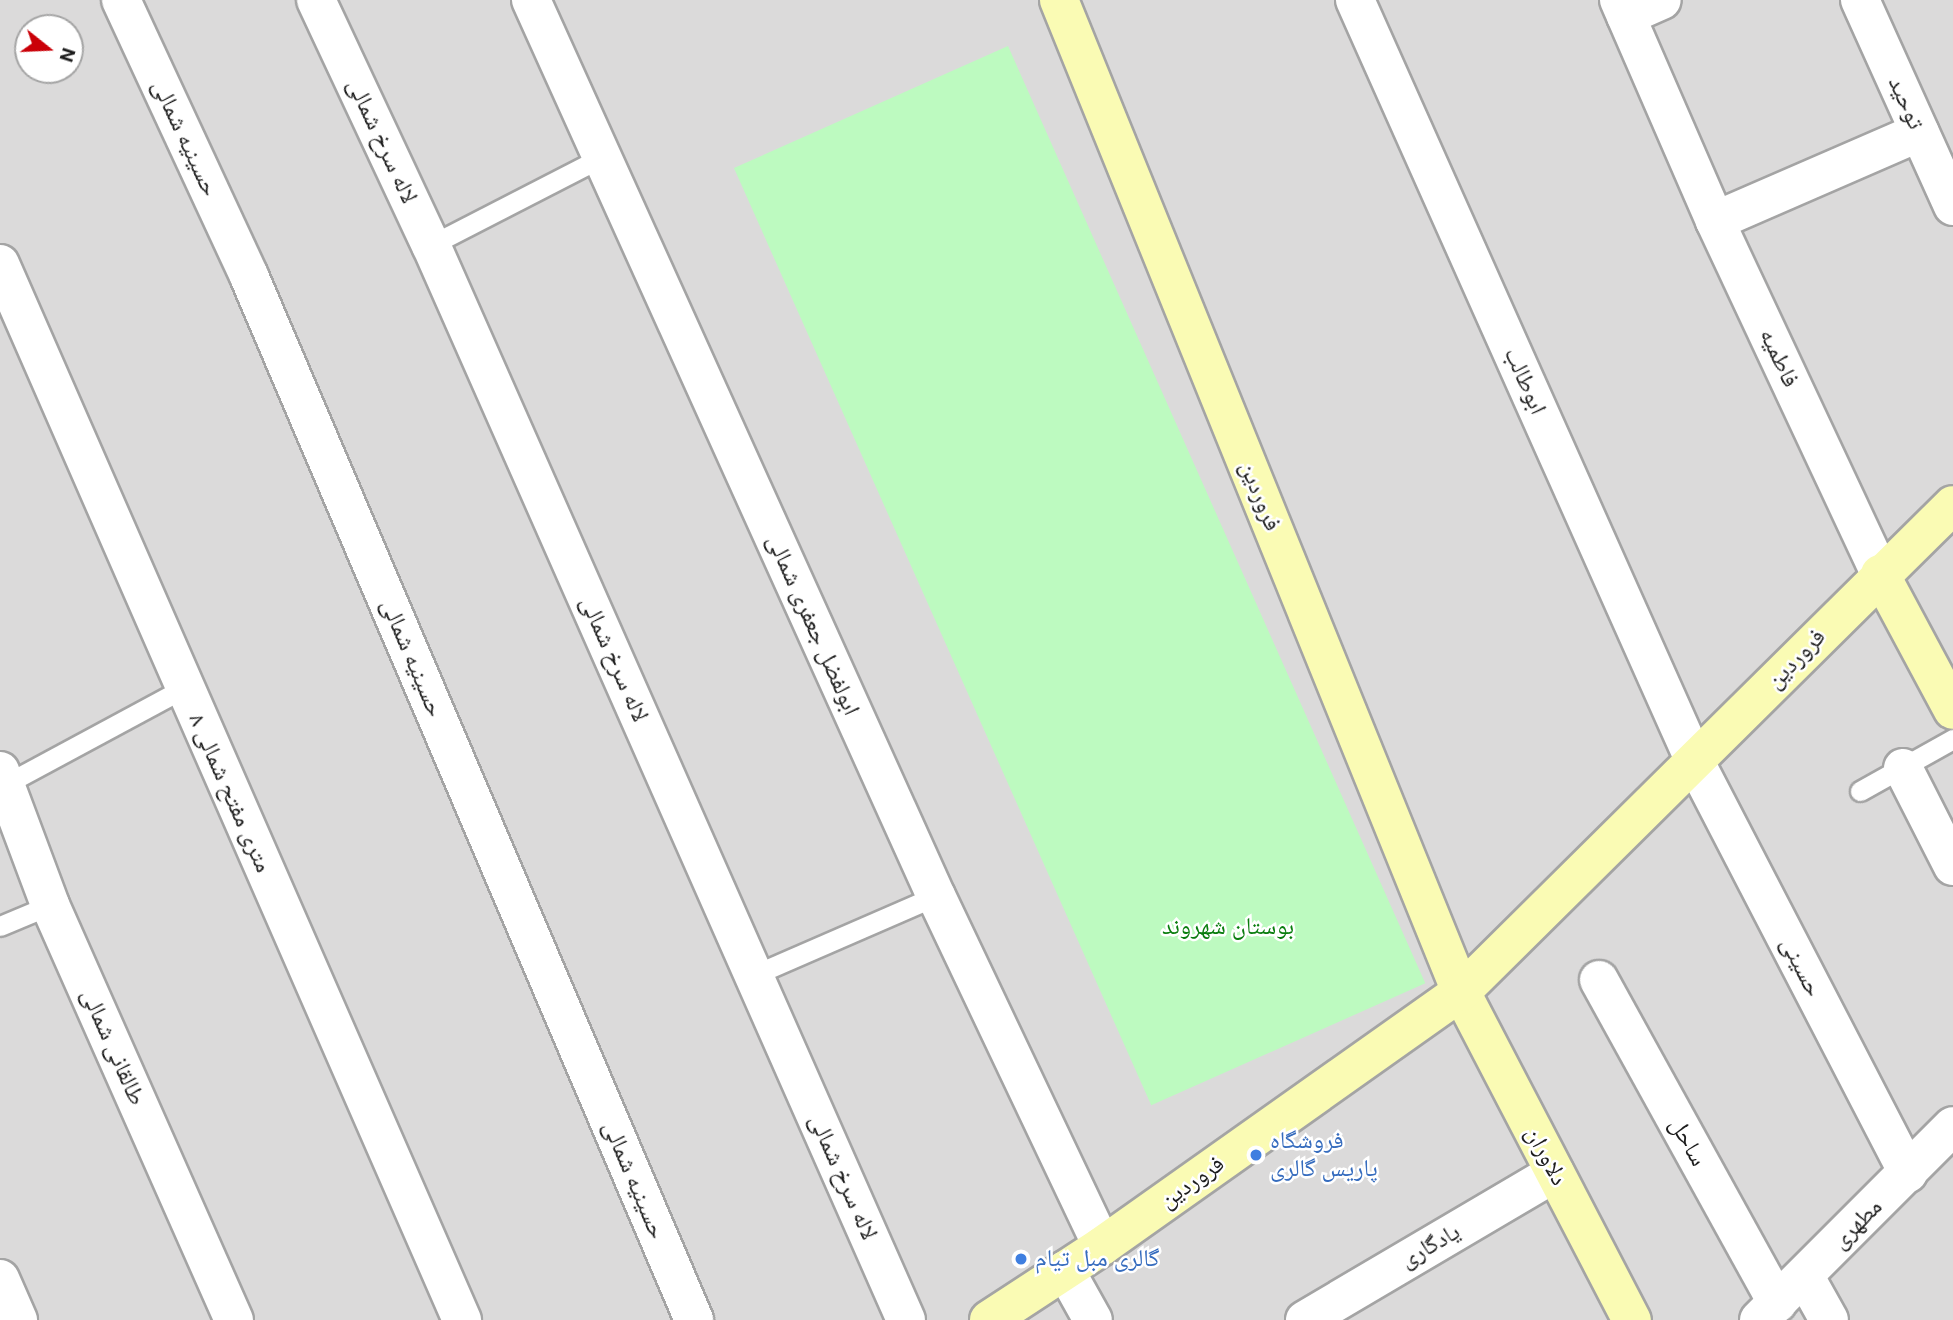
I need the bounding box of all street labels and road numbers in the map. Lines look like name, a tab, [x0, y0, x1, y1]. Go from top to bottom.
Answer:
street label: توحید	[1882, 72, 1930, 134]
street label: لاله سرخ شمالی	[341, 74, 423, 208]
street label: حسینیه شمالی	[145, 75, 225, 201]
street label: فاطمیه	[1753, 324, 1805, 392]
street label: ابوطالب	[1498, 343, 1552, 419]
street label: فروردین	[1233, 457, 1287, 535]
street label: ابولفضل جعفری شمالی	[760, 530, 866, 720]
street label: لاله سرخ شمالی	[574, 592, 654, 726]
street label: حسینیه شمالی	[374, 595, 450, 721]
street label: فروردین	[1760, 623, 1832, 695]
street label: ۸ متری مفتح شمالی	[182, 709, 278, 877]
street label: حسینی	[1774, 932, 1828, 1002]
street label: طالقانی شمالی	[74, 984, 152, 1110]
street label: لاله سرخ شمالی	[803, 1110, 883, 1244]
street label: ساحل	[1663, 1113, 1713, 1171]
street label: حسینیه شمالی	[596, 1117, 672, 1243]
street label: دلاوران	[1519, 1122, 1573, 1190]
street label: فروردین	[1154, 1149, 1230, 1215]
street label: مطهری	[1826, 1193, 1888, 1255]
street label: یادگاری	[1395, 1217, 1465, 1275]

